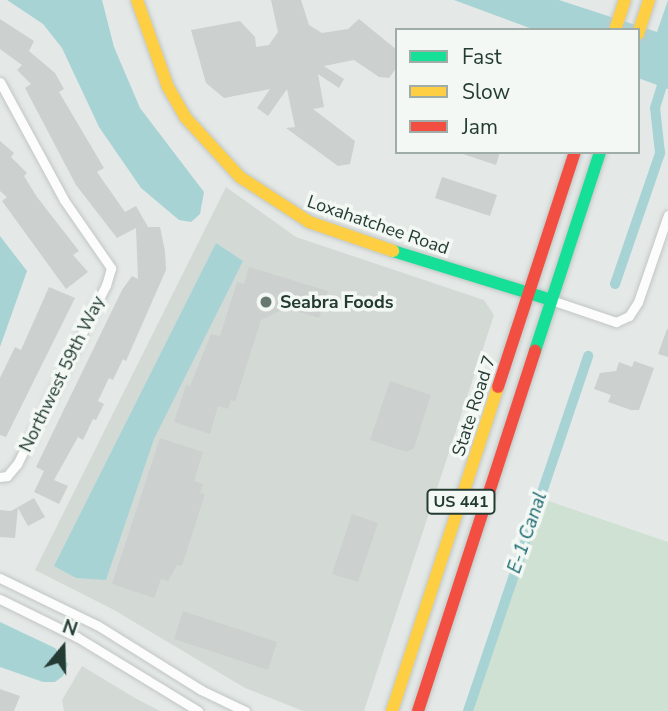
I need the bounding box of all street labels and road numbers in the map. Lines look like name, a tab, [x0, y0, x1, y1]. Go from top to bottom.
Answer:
street label: Loxahatchee Road	[304, 191, 452, 259]
street label: Northwest 59th Way	[15, 292, 109, 456]
street label: State Road 7	[448, 353, 500, 459]
road number: US 441	[426, 489, 496, 514]

